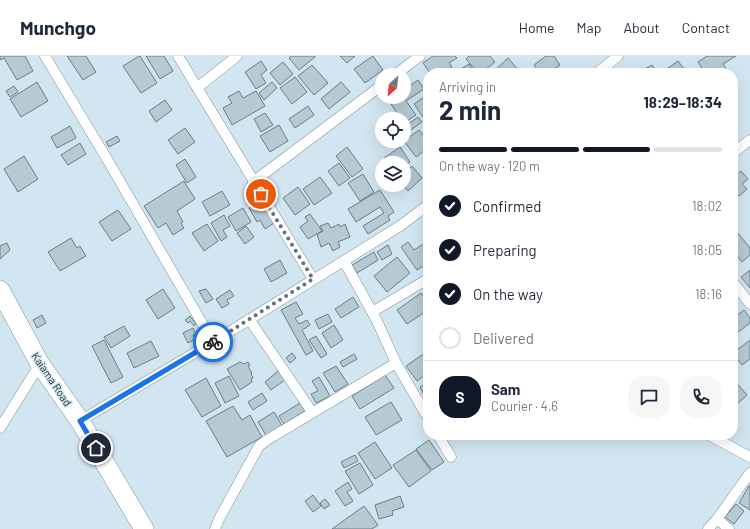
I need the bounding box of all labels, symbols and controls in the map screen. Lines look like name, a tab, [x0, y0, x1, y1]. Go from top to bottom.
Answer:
text: Munchgo	[20, 16, 96, 39]
text: Home	[519, 19, 555, 36]
text: Map	[577, 19, 601, 36]
text: About	[623, 19, 660, 36]
text: Contact	[682, 19, 730, 36]
north arrow	[375, 68, 411, 104]
map controls	[375, 68, 411, 192]
text: Arriving in	[439, 79, 496, 95]
text: 18:29–18:34	[644, 93, 722, 111]
text: 2 min	[439, 94, 501, 125]
button: locate	[375, 112, 411, 148]
button: layers	[375, 156, 411, 192]
text: On the way · 120 m	[439, 158, 540, 174]
pin	[244, 177, 278, 211]
icon: bag	[250, 183, 272, 205]
icon: check	[439, 195, 461, 217]
text: Confirmed	[473, 197, 541, 215]
text: 18:02	[692, 198, 722, 214]
icon: check	[439, 239, 461, 261]
text: Preparing	[473, 241, 537, 259]
text: 18:05	[692, 242, 722, 258]
icon: check	[439, 283, 461, 305]
text: On the way	[473, 285, 543, 303]
text: 18:16	[695, 286, 722, 302]
courier	[193, 322, 233, 362]
text: Delivered	[473, 329, 534, 347]
icon: bike	[202, 331, 224, 353]
street label: Kaiama Road	[29, 350, 75, 408]
button: chat	[628, 376, 670, 418]
button: phone	[680, 376, 722, 418]
text: Sam	[491, 380, 520, 398]
text: S	[456, 388, 464, 406]
text: Courier · 4.6	[491, 398, 558, 414]
pin	[79, 431, 113, 465]
icon: home	[85, 437, 107, 459]

